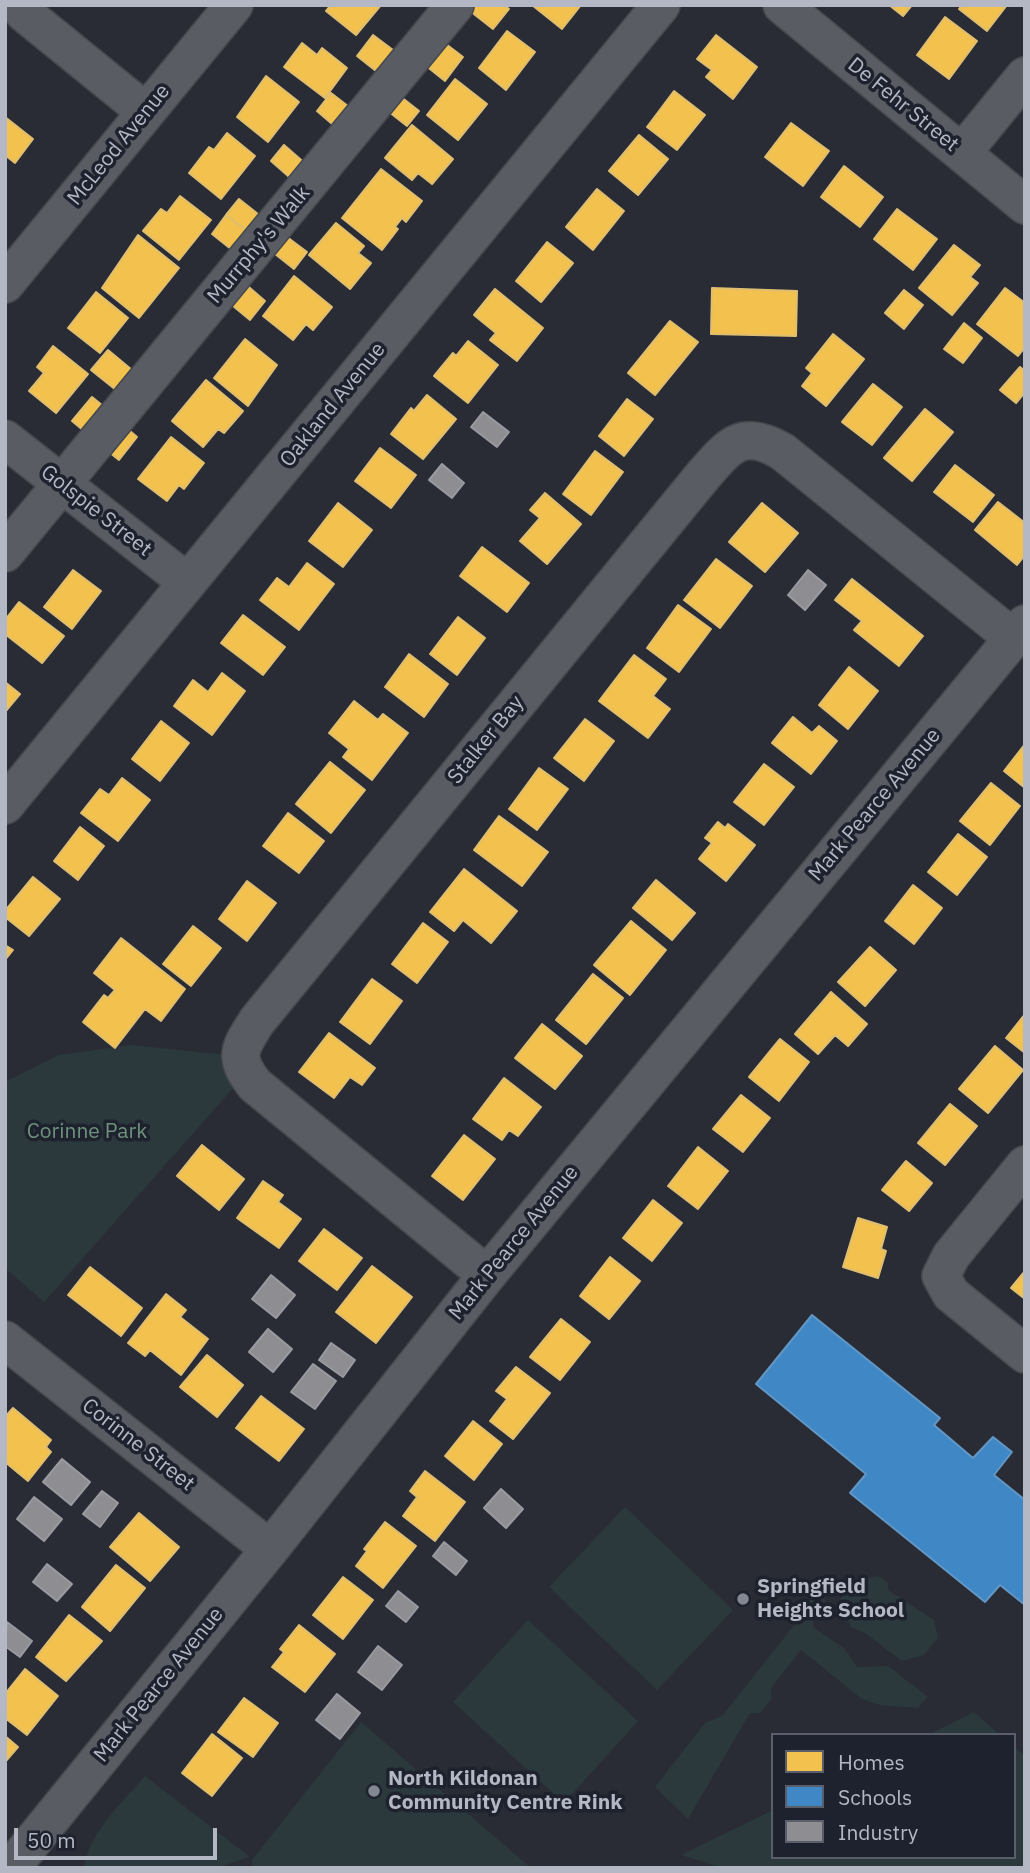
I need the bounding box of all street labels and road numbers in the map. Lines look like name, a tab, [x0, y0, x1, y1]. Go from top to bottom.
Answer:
street label: De Fehr Street	[842, 53, 964, 157]
street label: McLeod Avenue	[62, 79, 176, 211]
street label: Murrphy's Walk	[202, 181, 316, 309]
street label: Oakland Avenue	[275, 338, 391, 472]
street label: Golspie Street	[36, 460, 156, 562]
street label: Stalker Bay	[443, 691, 529, 789]
street label: Mark Pearce Avenue	[804, 723, 946, 887]
street label: Mark Pearce Avenue	[444, 1161, 584, 1325]
street label: Corinne Street	[77, 1393, 199, 1497]
street label: Mark Pearce Avenue	[89, 1603, 229, 1767]

